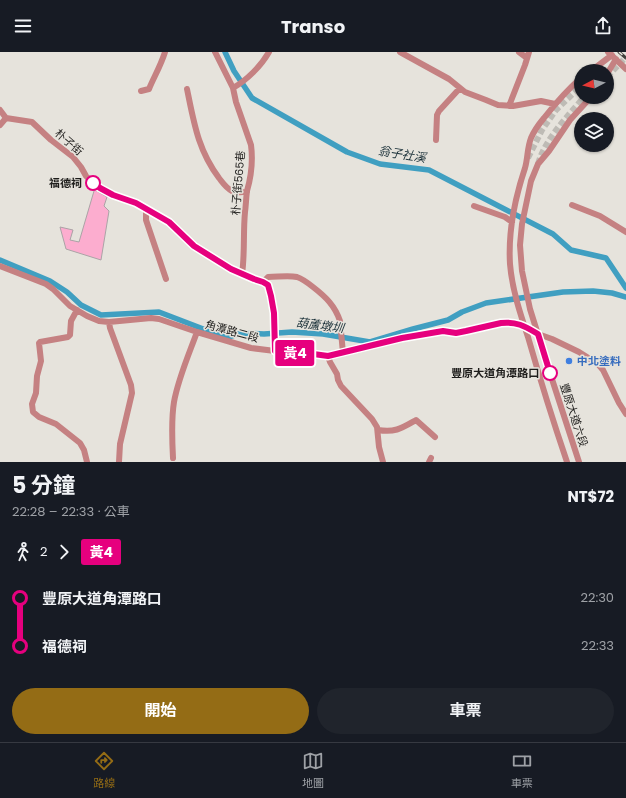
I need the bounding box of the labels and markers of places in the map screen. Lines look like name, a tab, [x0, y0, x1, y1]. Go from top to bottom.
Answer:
place label: 福德祠	[49, 175, 82, 191]
marker: 福德祠	[85, 175, 101, 191]
place label: 中北塗料	[577, 353, 621, 369]
marker: 中北塗料	[564, 356, 574, 366]
place label: 豐原大道角潭路口	[451, 365, 539, 381]
marker: 豐原大道角潭路口	[542, 365, 558, 381]

